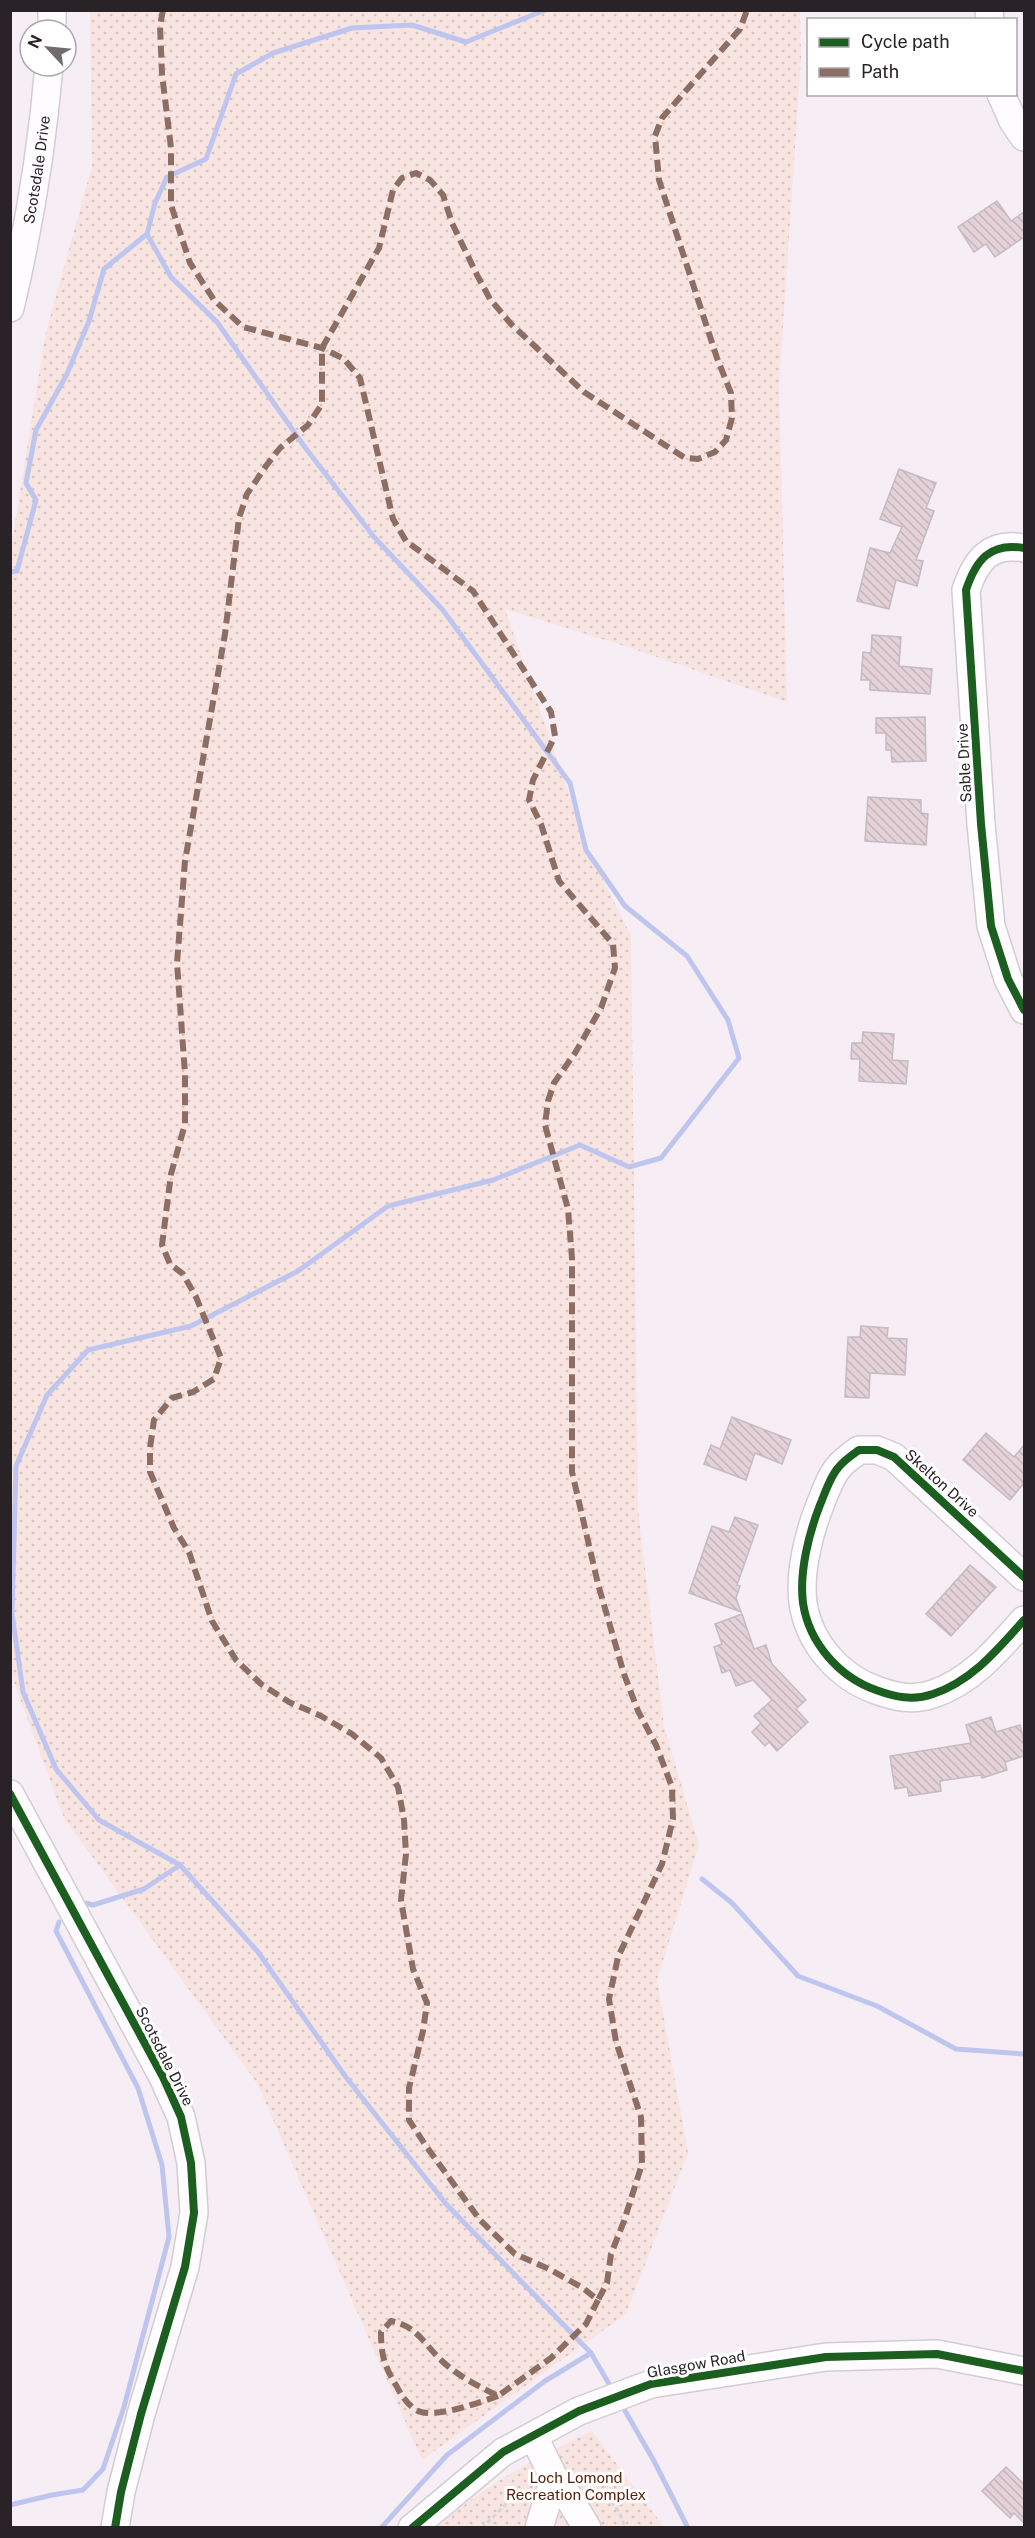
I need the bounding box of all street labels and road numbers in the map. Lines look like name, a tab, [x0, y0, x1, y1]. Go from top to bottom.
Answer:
street label: Scotsdale Drive	[19, 115, 52, 225]
street label: Sable Drive	[953, 723, 975, 803]
street label: Skelton Drive	[902, 1446, 982, 1520]
street label: Scotsdale Drive	[133, 2004, 197, 2108]
street label: Glasgow Road	[646, 2347, 746, 2381]

